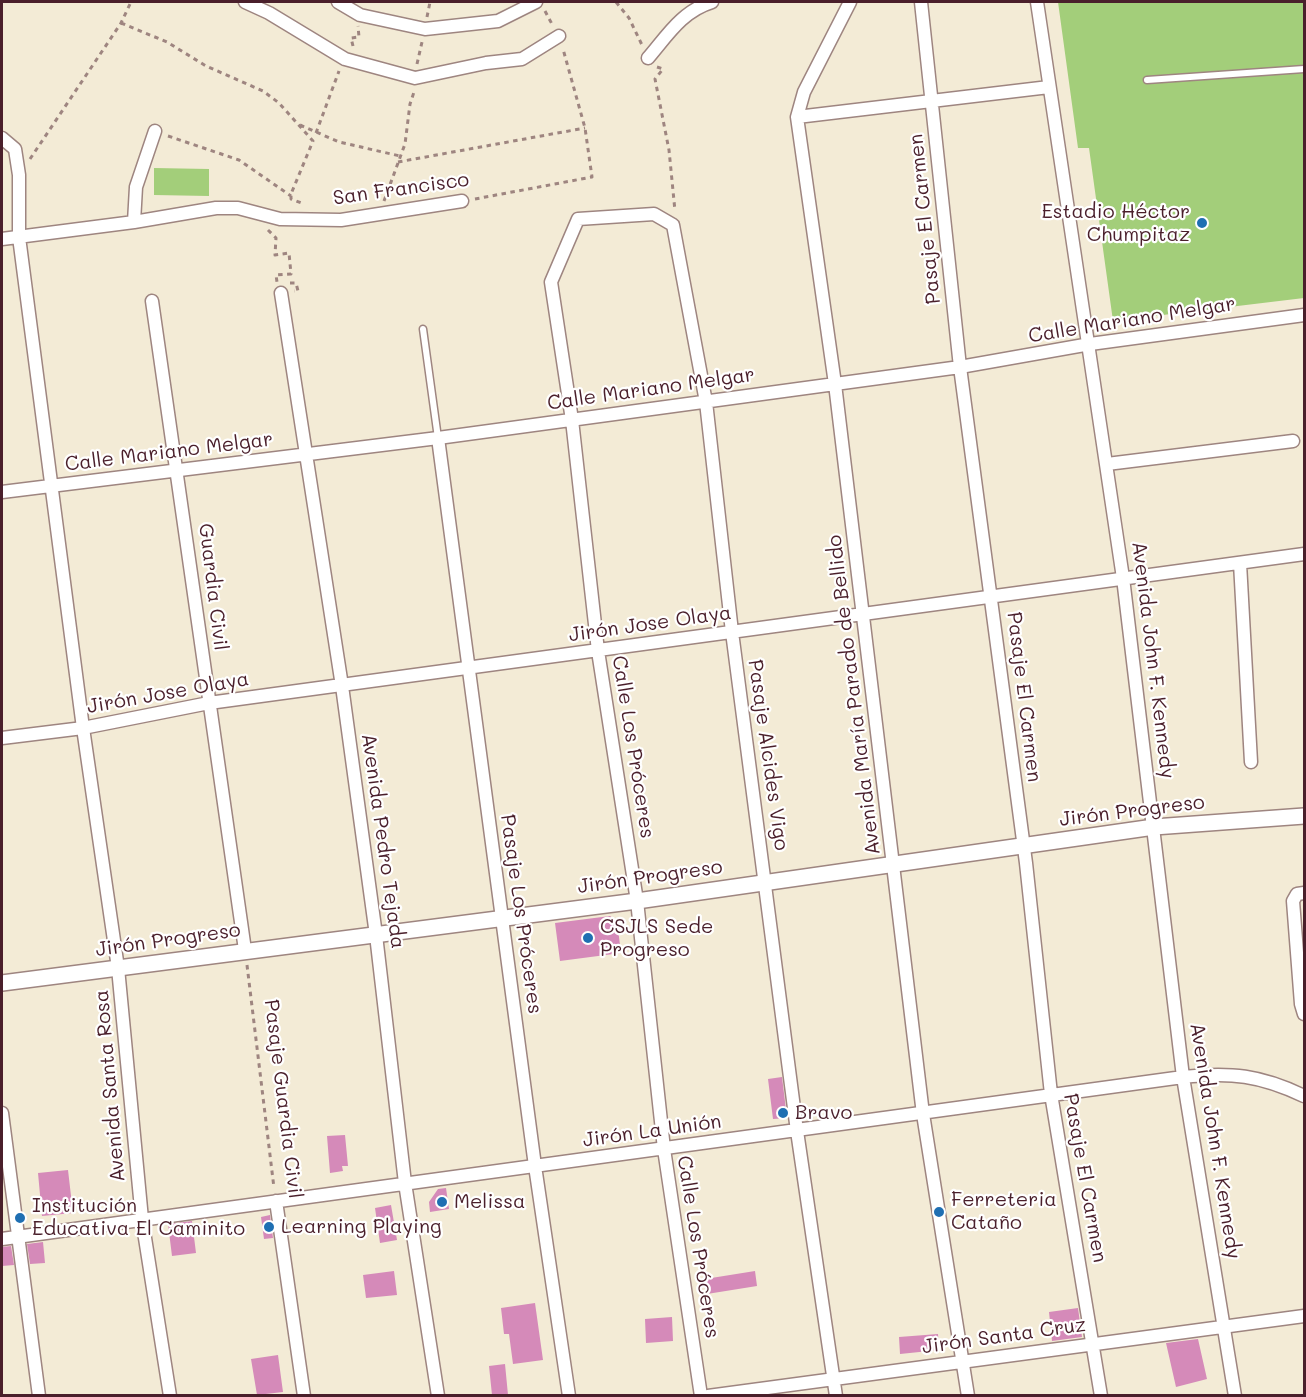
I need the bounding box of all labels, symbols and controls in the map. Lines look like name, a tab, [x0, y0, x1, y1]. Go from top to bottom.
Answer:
street label: Pasaje El Carmen	[904, 133, 946, 305]
street label: San Francisco	[331, 168, 471, 210]
place label: Estadio Héctor Chumpitaz	[1041, 200, 1190, 247]
marker: Estadio Héctor Chumpitaz	[1195, 216, 1209, 230]
street label: Calle Mariano Melgar	[1027, 292, 1237, 348]
street label: Calle Mariano Melgar	[546, 363, 756, 415]
street label: Calle Mariano Melgar	[64, 427, 274, 477]
street label: Guardia Civil	[193, 522, 233, 652]
street label: Avenida María Parado de Bellido	[822, 534, 886, 856]
street label: Avenida John F. Kennedy	[1127, 540, 1179, 780]
street label: Jirón Jose Olaya	[567, 601, 733, 647]
street label: Pasaje El Carmen	[1002, 610, 1046, 784]
street label: Calle Los Próceres	[607, 654, 659, 840]
street label: Pasaje Alcides Vigo	[743, 658, 793, 852]
street label: Jirón Jose Olaya	[85, 667, 251, 719]
street label: Avenida Pedro Tejada	[356, 732, 410, 950]
street label: Jirón Progreso	[1058, 790, 1206, 832]
street label: Pasaje Los Próceres	[495, 813, 547, 1015]
street label: Jirón Progreso	[576, 855, 724, 899]
place label: CSJLS Sede Progreso	[600, 915, 713, 962]
street label: Jirón Progreso	[94, 918, 242, 962]
marker: CSJLS Sede Progreso	[581, 931, 595, 945]
street label: Avenida Santa Rosa	[90, 989, 130, 1183]
street label: Pasaje Guardia Civil	[259, 998, 307, 1200]
street label: Avenida John F. Kennedy	[1184, 1021, 1246, 1261]
street label: Pasaje El Carmen	[1058, 1092, 1112, 1264]
place label: Bravo	[795, 1101, 852, 1125]
marker: Bravo	[776, 1106, 790, 1120]
street label: Jirón La Unión	[581, 1109, 723, 1153]
street label: Calle Los Próceres	[672, 1154, 724, 1340]
place label: Ferreteria Cataño	[951, 1188, 1057, 1235]
place label: Melissa	[454, 1190, 525, 1214]
place label: Institución Educativa El Caminito	[32, 1194, 245, 1241]
marker: Melissa	[435, 1195, 449, 1209]
marker: Ferreteria Cataño	[932, 1205, 946, 1219]
marker: Institución Educativa El Caminito	[13, 1211, 27, 1225]
place label: Learning Playing	[281, 1215, 442, 1239]
marker: Learning Playing	[262, 1220, 276, 1234]
street label: Jirón Santa Cruz	[920, 1313, 1088, 1359]

